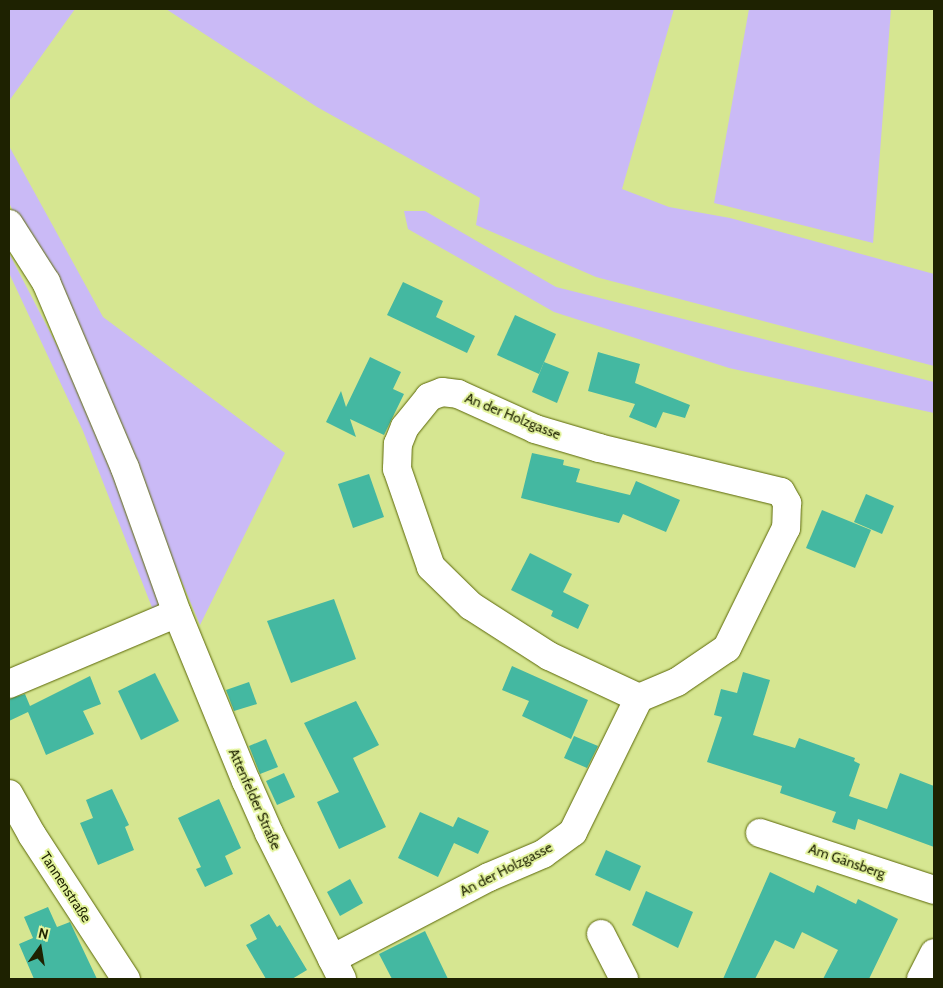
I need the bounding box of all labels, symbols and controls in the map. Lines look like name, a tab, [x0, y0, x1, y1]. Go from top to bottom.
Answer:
street label: An der Holzgasse	[463, 389, 563, 443]
street label: Attenfelder Straße	[225, 746, 285, 852]
street label: An der Holzgasse	[457, 838, 555, 900]
street label: Am Gänsberg	[806, 840, 888, 882]
street label: Tannenstraße	[37, 849, 95, 925]
north arrow	[15, 923, 65, 973]
text: N	[37, 924, 50, 943]

